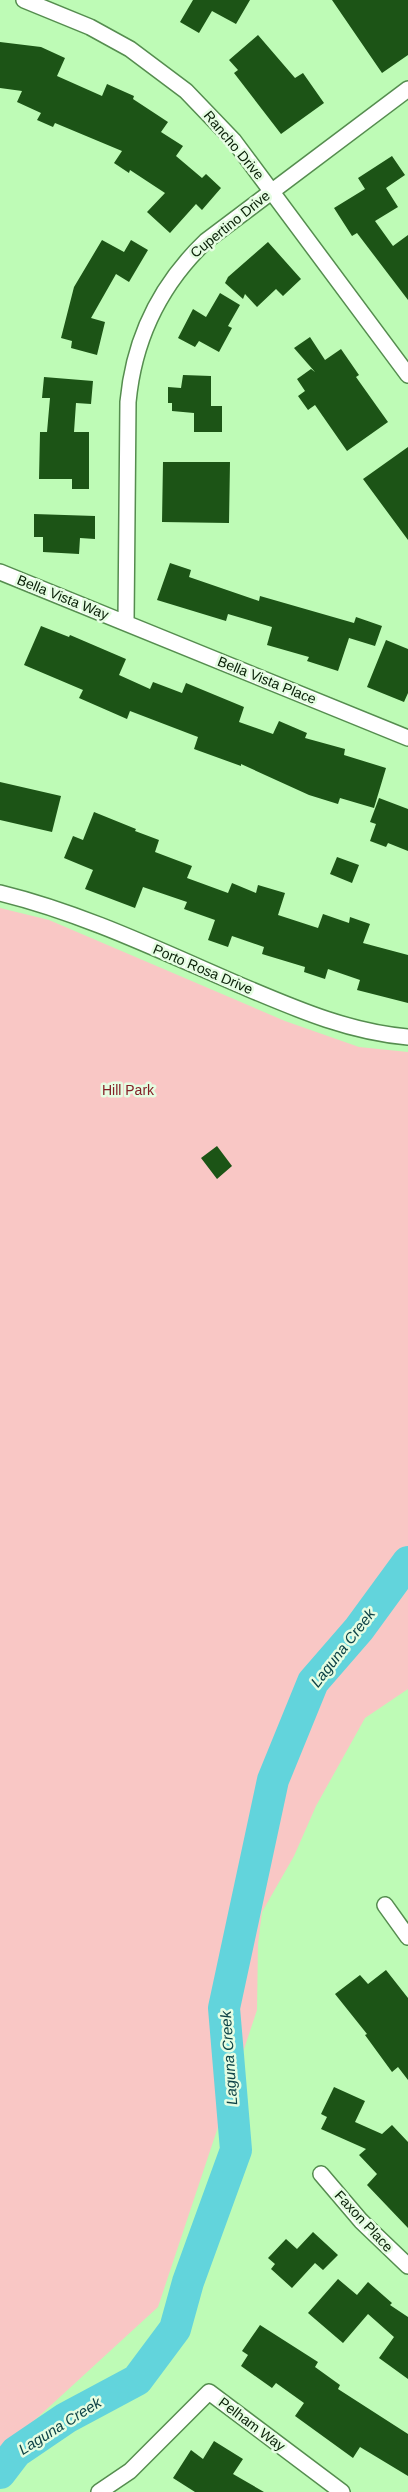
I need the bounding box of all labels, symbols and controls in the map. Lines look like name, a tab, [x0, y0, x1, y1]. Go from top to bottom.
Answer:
street label: Rancho Drive	[201, 107, 268, 183]
street label: Cupertino Drive	[187, 187, 273, 261]
street label: Bella Vista Way	[15, 571, 111, 623]
street label: Bella Vista Place	[215, 653, 319, 707]
street label: Porto Rosa Drive	[151, 941, 255, 997]
park label: Hill Park	[102, 1082, 155, 1098]
water label: Laguna Creek	[307, 1604, 379, 1690]
water label: Laguna Creek	[217, 2009, 240, 2106]
street label: Faxon Place	[332, 2187, 397, 2255]
water label: Laguna Creek	[15, 2393, 105, 2458]
street label: Pelham Way	[216, 2394, 288, 2454]

